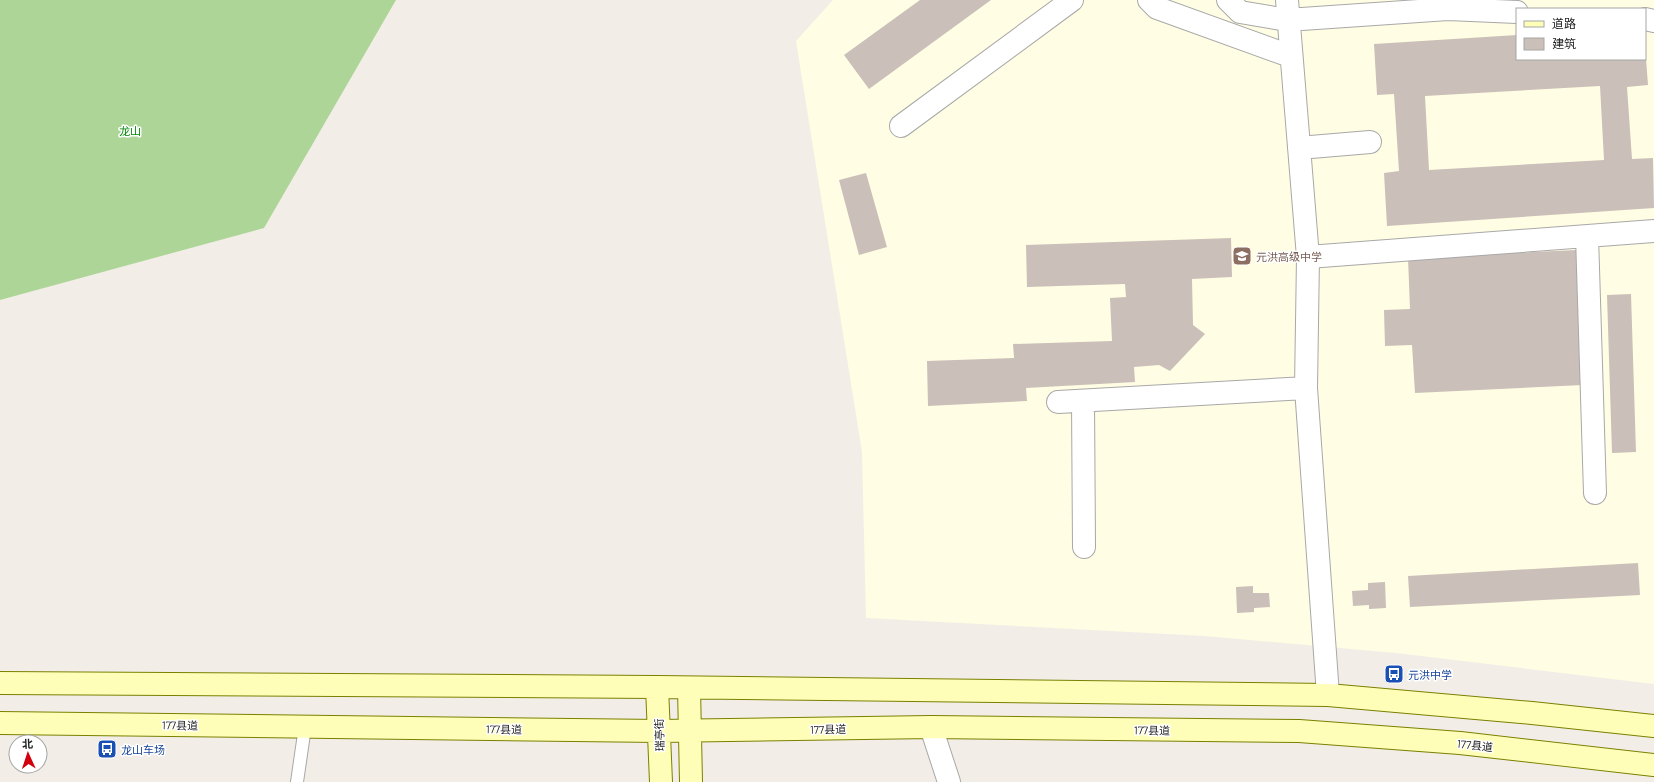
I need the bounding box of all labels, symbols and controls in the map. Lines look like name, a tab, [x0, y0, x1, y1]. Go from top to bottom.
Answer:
legend	[1516, 8, 1646, 60]
text: 道路	[1552, 16, 1576, 30]
text: 建筑	[1552, 36, 1576, 50]
park label: 龙山	[119, 124, 141, 137]
school or university icon: 元洪高级中学	[1231, 245, 1253, 267]
place label: 元洪高级中学	[1256, 250, 1322, 263]
bus stop icon: 元洪中学	[1383, 663, 1405, 685]
place label: 元洪中学	[1408, 668, 1452, 681]
street label: 177县道	[162, 718, 198, 732]
street label: 瑞亭街	[652, 718, 666, 752]
street label: 177县道	[486, 722, 522, 736]
street label: 177县道	[810, 722, 846, 736]
street label: 177县道	[1134, 723, 1170, 737]
north arrow	[8, 734, 48, 774]
text: 北	[22, 737, 33, 750]
street label: 177县道	[1456, 737, 1494, 753]
bus stop icon: 龙山车场	[96, 738, 118, 760]
place label: 龙山车场	[121, 743, 165, 756]

